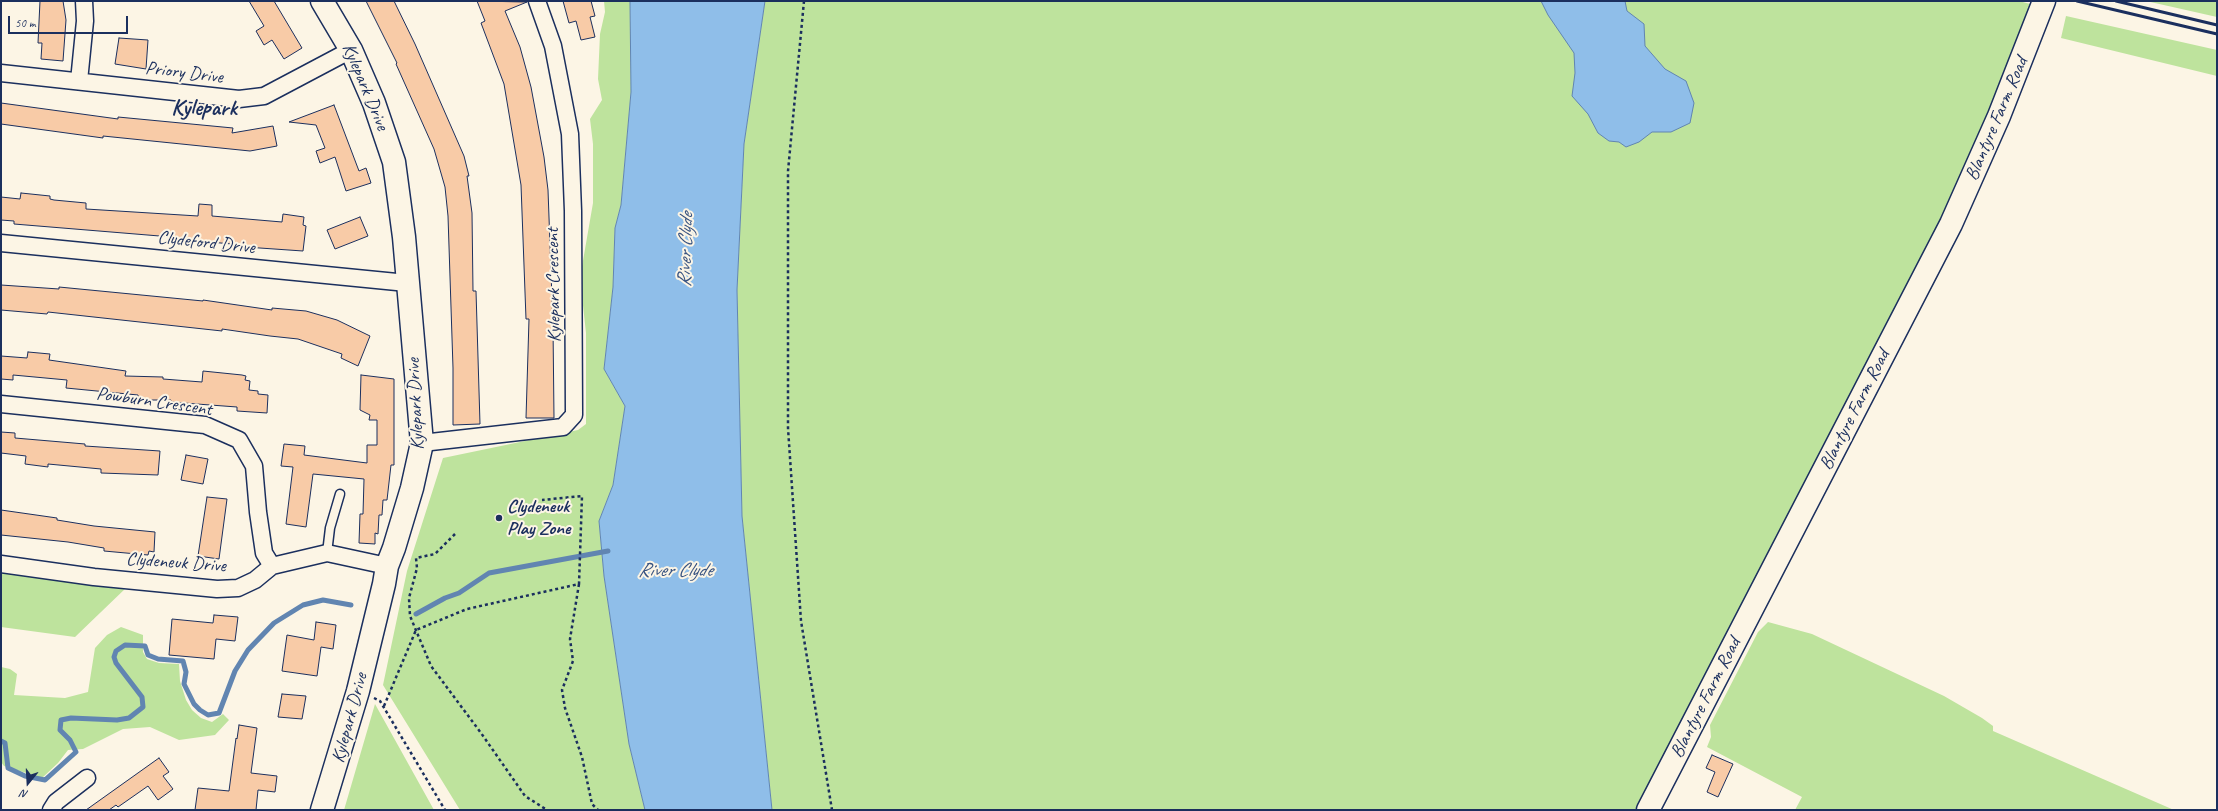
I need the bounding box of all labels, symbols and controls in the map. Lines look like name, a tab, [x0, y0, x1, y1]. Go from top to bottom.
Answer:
scale bar	[10, 8, 130, 34]
text: 50 m	[15, 15, 35, 31]
street label: Kylepark Drive	[337, 40, 393, 134]
street label: Blantyre Farm Road	[1961, 54, 2033, 184]
street label: Priory Drive	[144, 57, 224, 89]
district label: Kylepark	[171, 95, 237, 123]
water label: River Clyde	[673, 213, 699, 287]
street label: Clydeford Drive	[156, 227, 256, 259]
street label: Kylepark Crescent	[542, 228, 566, 342]
street label: Blantyre Farm Road	[1815, 346, 1895, 474]
street label: Kylepark Drive	[402, 357, 430, 451]
street label: Powburn Crescent	[95, 383, 213, 421]
place label: Clydeneuk Play Zone	[507, 496, 570, 540]
marker: Clydeneuk Play Zone	[494, 513, 504, 523]
street label: Clydeneuk Drive	[125, 548, 227, 578]
water label: River Clyde	[638, 559, 712, 583]
street label: Blantyre Farm Road	[1666, 634, 1746, 762]
street label: Kylepark Drive	[327, 671, 373, 765]
north arrow	[8, 763, 48, 803]
text: N	[19, 787, 30, 802]

